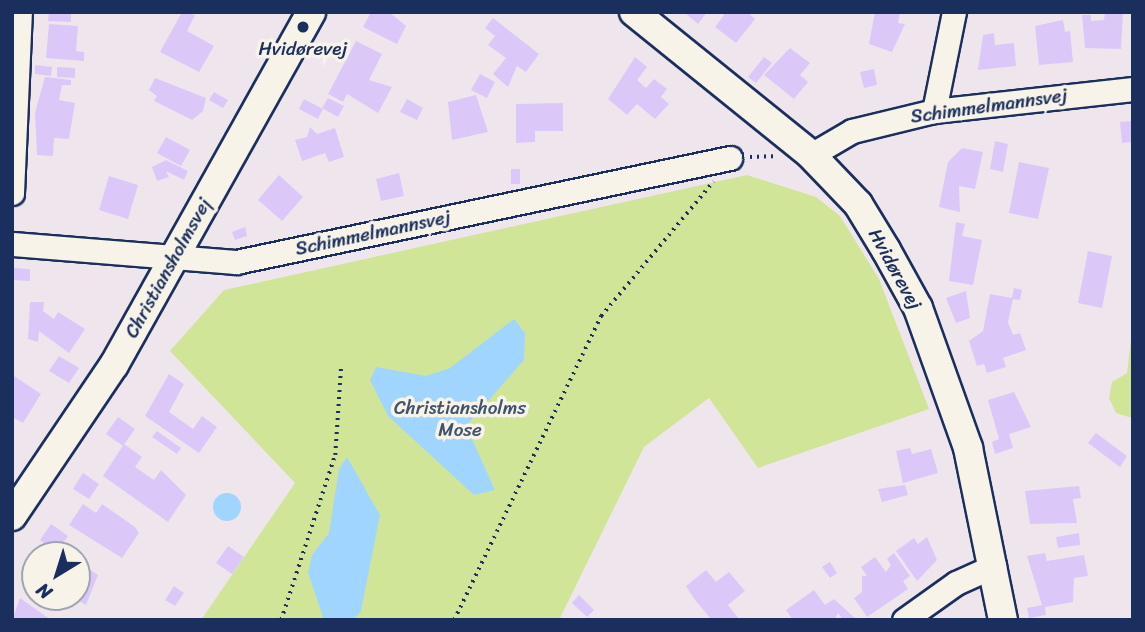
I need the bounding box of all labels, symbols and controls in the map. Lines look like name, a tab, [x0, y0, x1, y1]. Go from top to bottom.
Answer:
marker: Hvidørevej	[295, 19, 311, 35]
place label: Hvidørevej	[259, 38, 347, 60]
street label: Schimmelmannsvej	[909, 84, 1069, 128]
street label: Christiansholmsvej	[120, 194, 216, 342]
street label: Schimmelmannsvej	[293, 205, 453, 261]
street label: Hvidørevej	[863, 225, 927, 313]
park label: Christiansholms Mose	[394, 397, 526, 441]
north arrow	[21, 541, 91, 611]
text: N	[29, 574, 59, 608]

